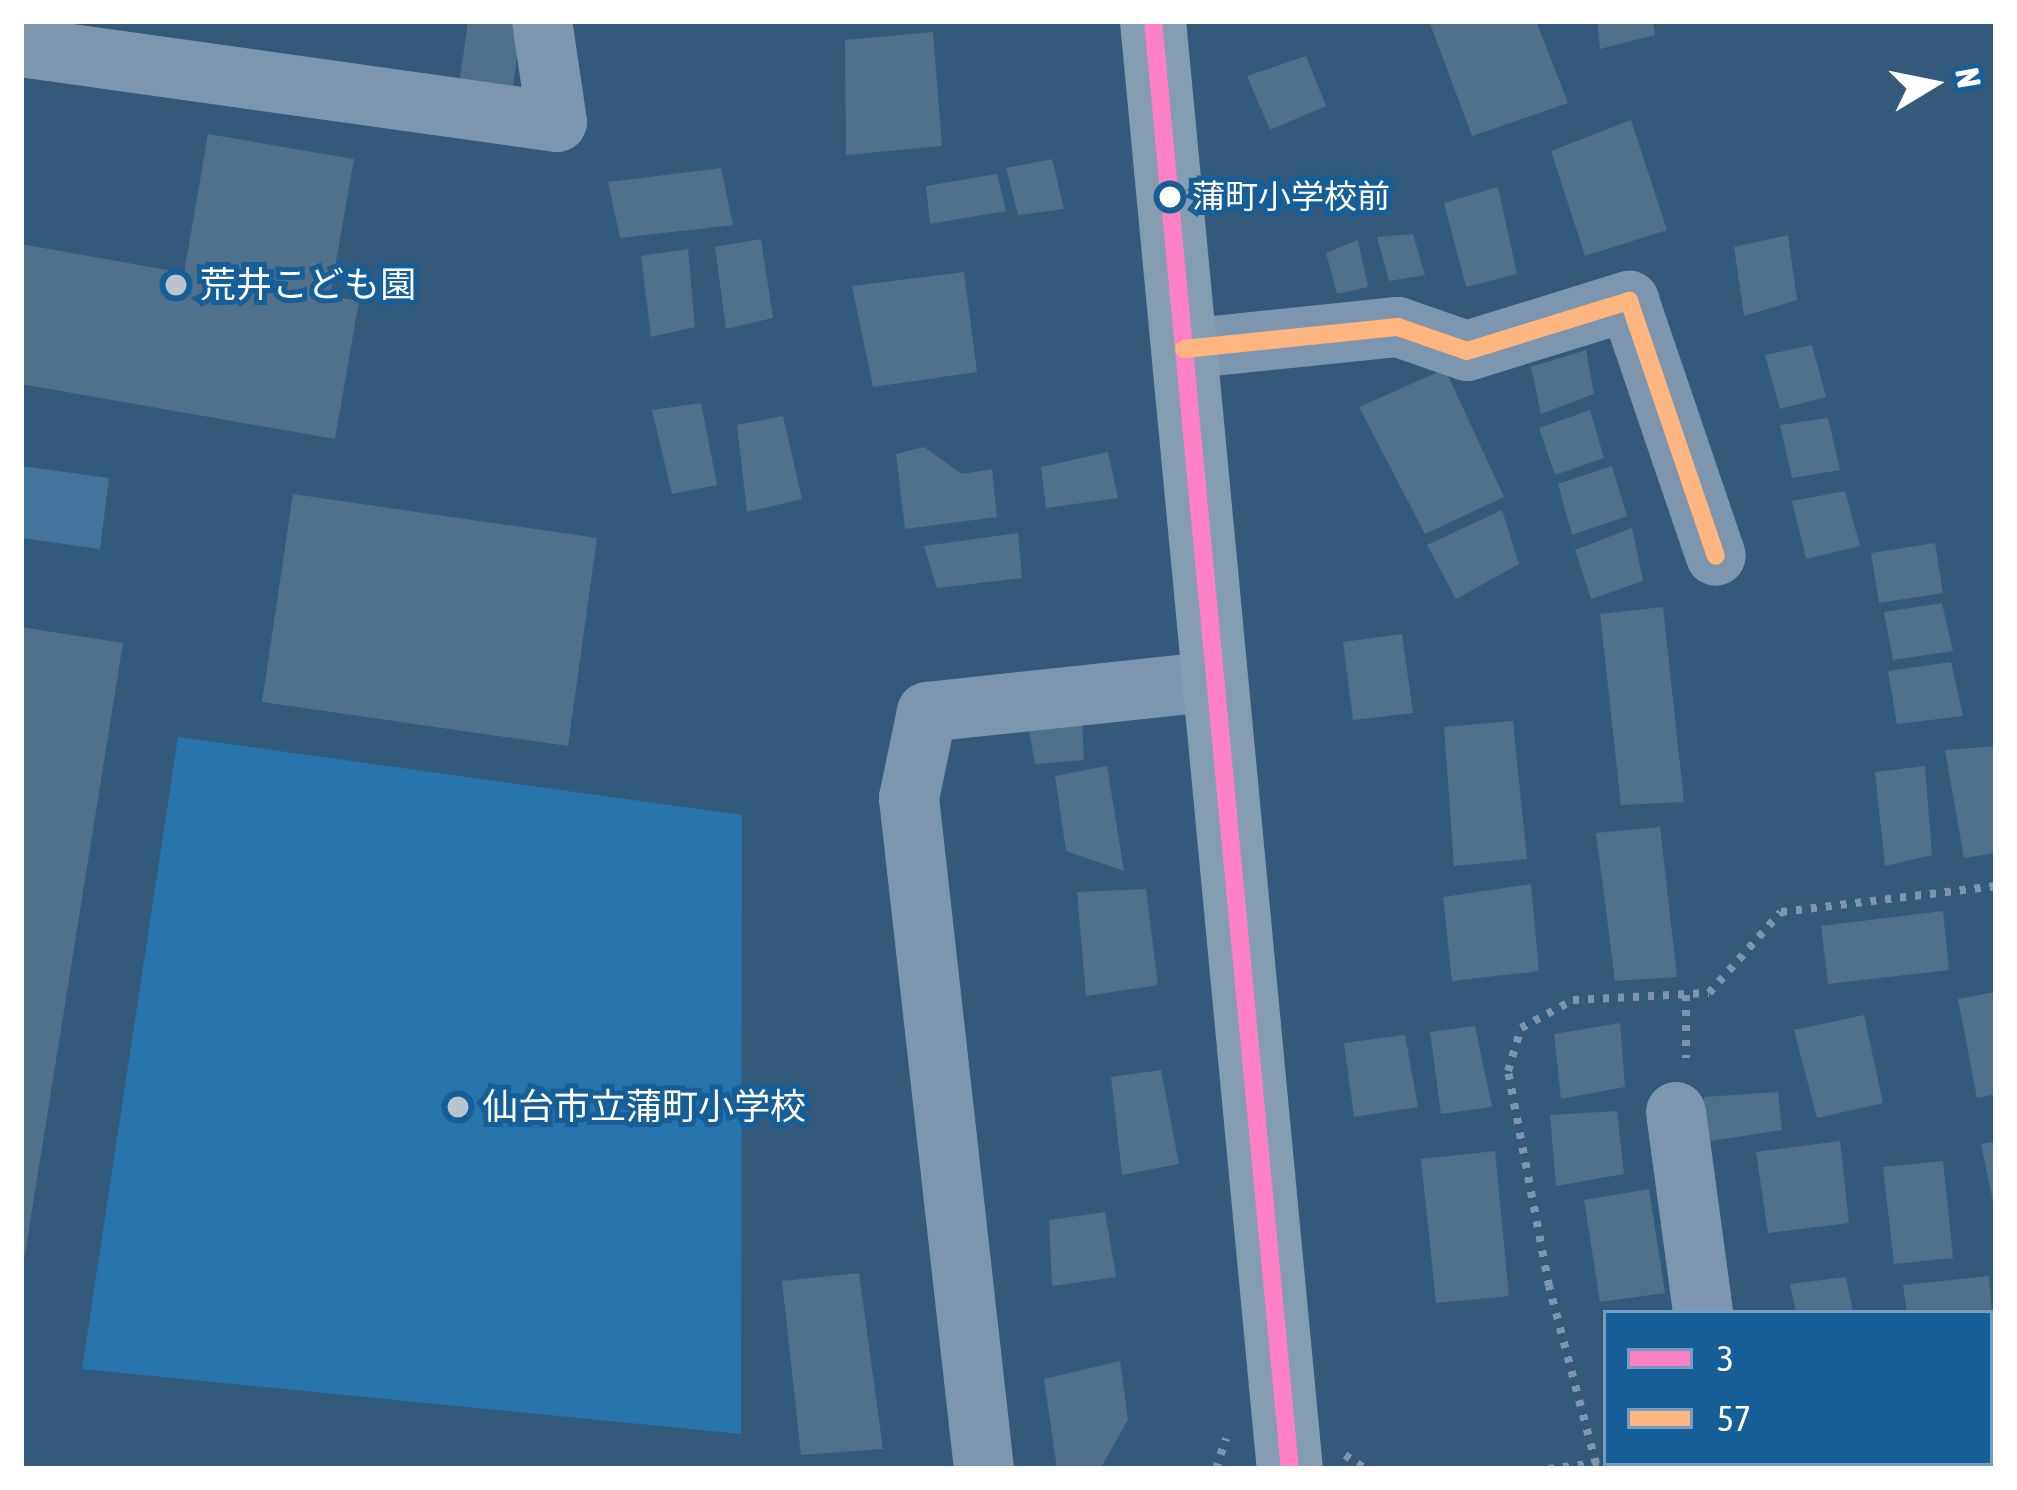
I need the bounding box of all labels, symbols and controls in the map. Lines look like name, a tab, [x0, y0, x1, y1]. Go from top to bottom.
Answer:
north arrow	[1873, 24, 1993, 144]
text: N	[1948, 65, 1989, 91]
place label: 蒲町小学校前	[1192, 177, 1390, 217]
marker: 蒲町小学校前	[1159, 186, 1181, 208]
place label: 荒井こども園	[200, 263, 416, 307]
marker: 荒井こども園	[163, 272, 189, 298]
place label: 仙台市立蒲町小学校	[482, 1085, 806, 1129]
marker: 仙台市立蒲町小学校	[445, 1094, 471, 1120]
legend	[1603, 1310, 1993, 1466]
text: 3	[1717, 1337, 1734, 1379]
text: 57	[1717, 1397, 1751, 1439]

